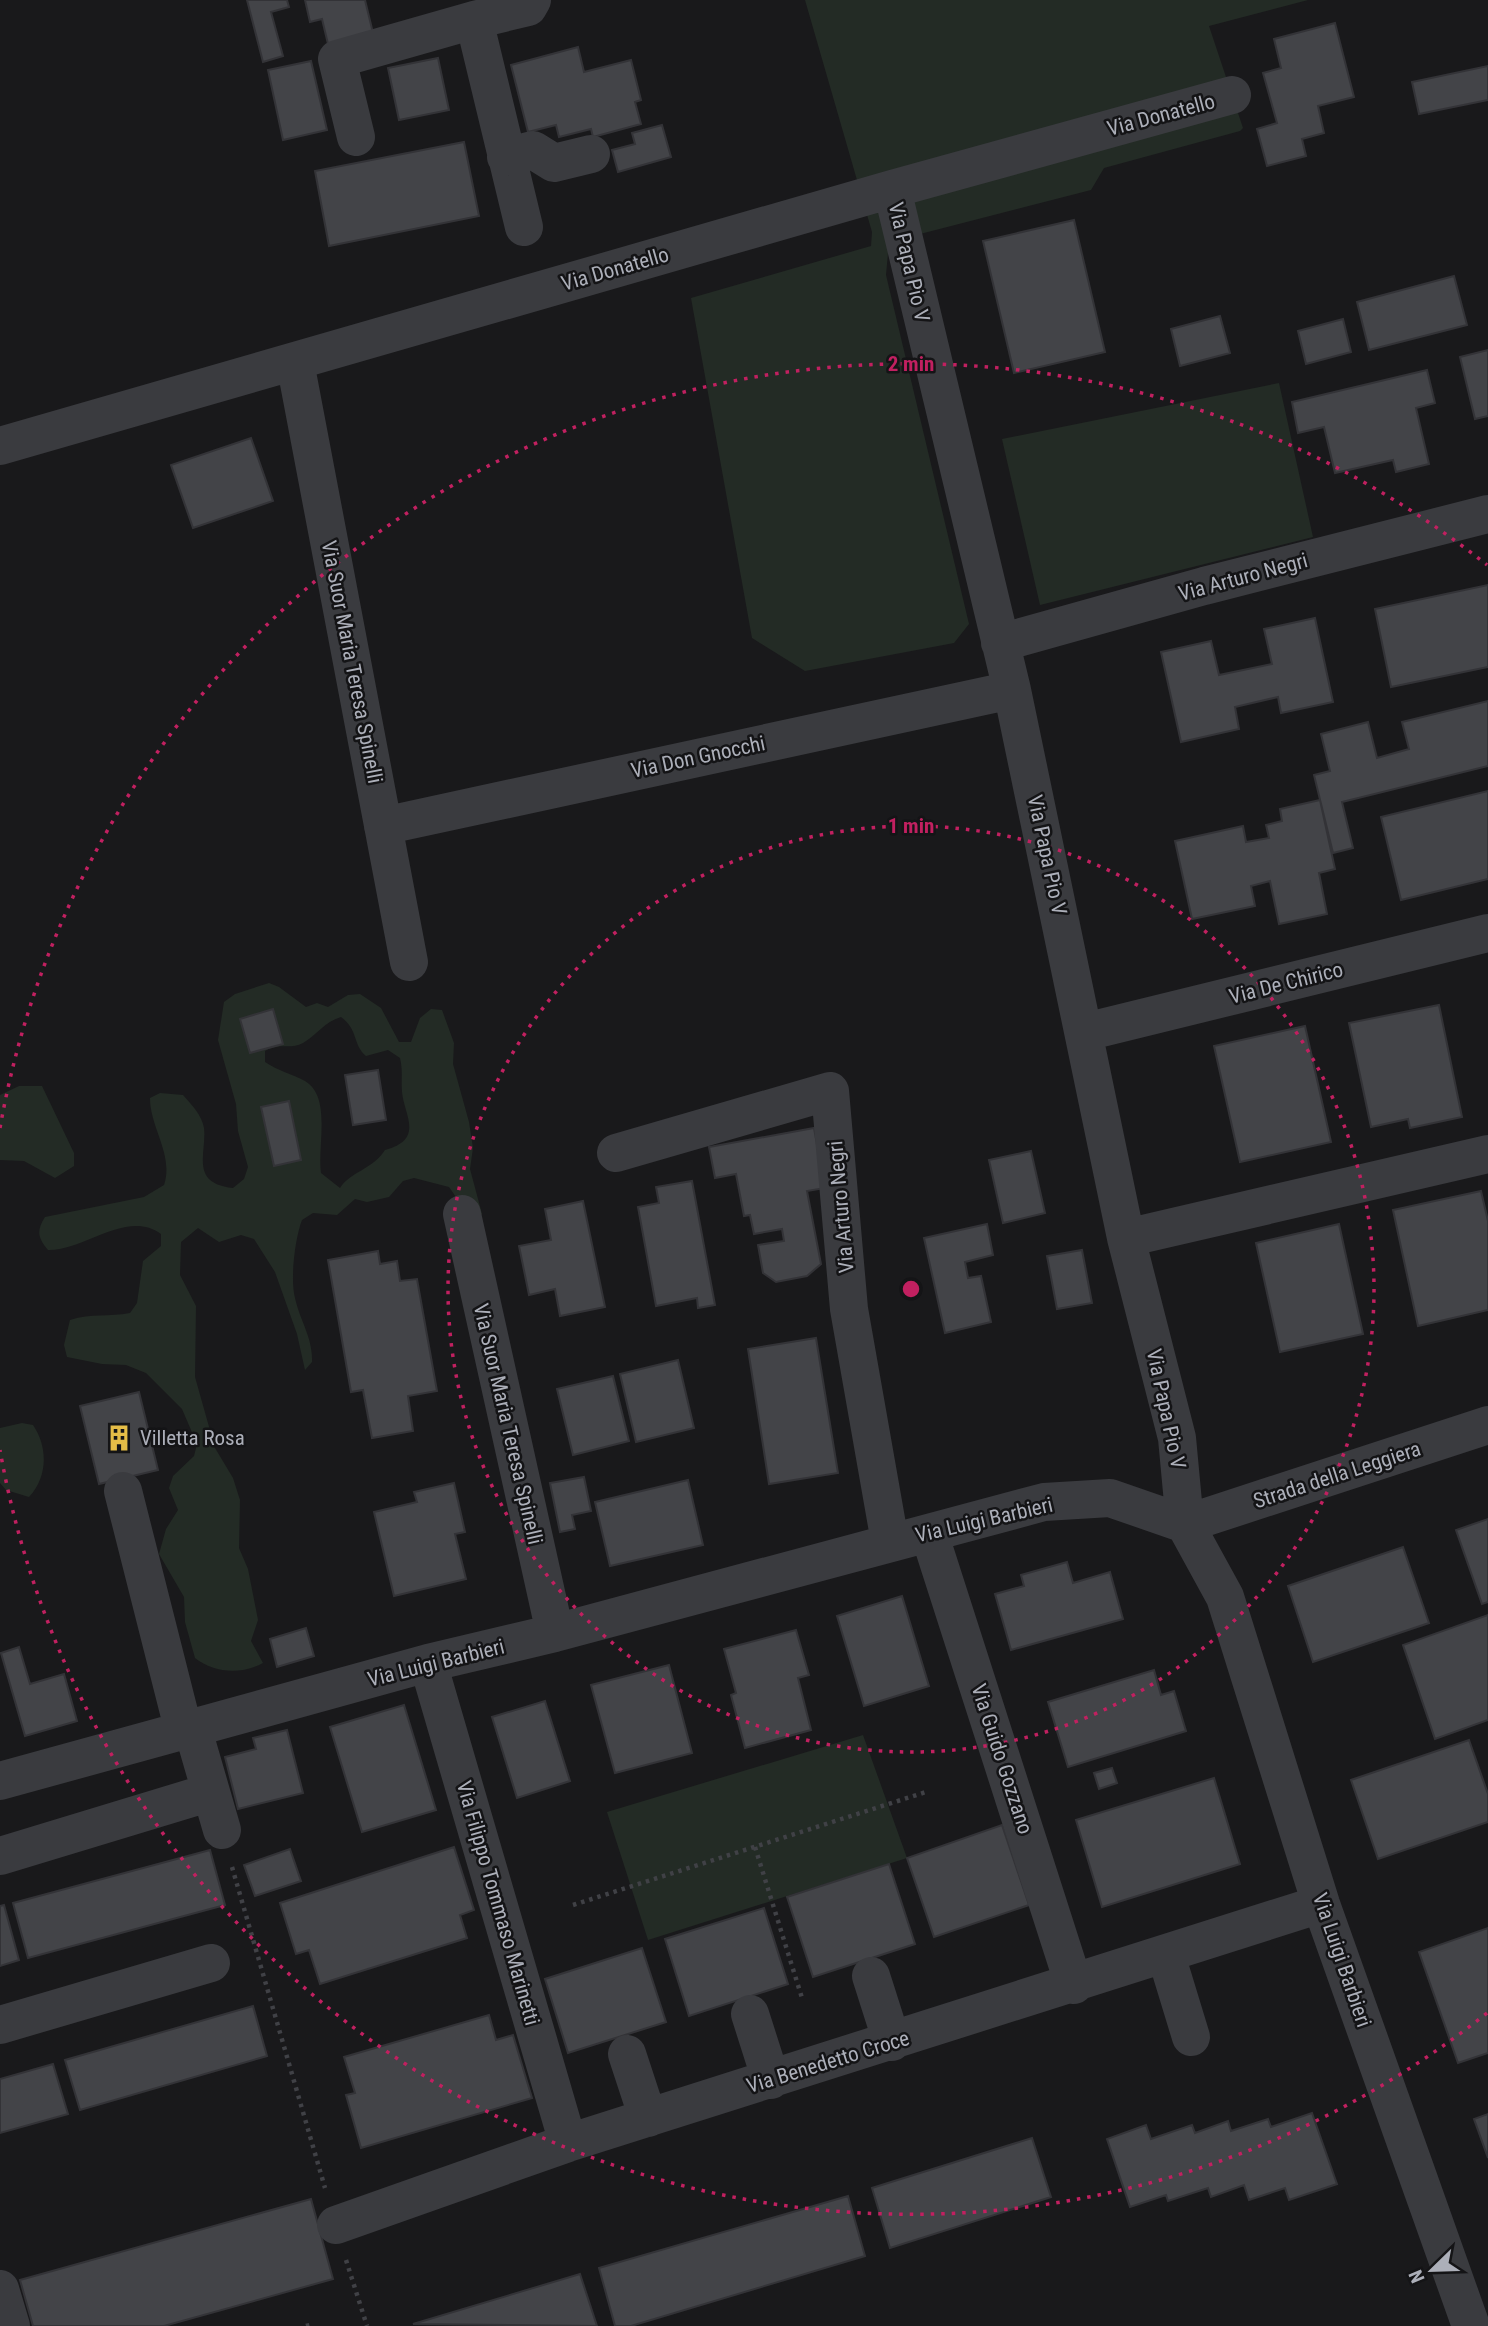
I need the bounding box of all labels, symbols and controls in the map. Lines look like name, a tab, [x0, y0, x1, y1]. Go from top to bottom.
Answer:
street label: Via Donatello	[1105, 89, 1217, 141]
street label: Via Papa Pio V	[884, 200, 934, 324]
street label: Via Donatello	[559, 242, 671, 296]
text: 2 min	[888, 352, 934, 376]
street label: Via Suor Maria Teresa Spinelli	[317, 539, 387, 785]
street label: Via Arturo Negri	[1176, 548, 1310, 606]
street label: Via Don Gnocchi	[629, 731, 767, 783]
street label: Via Papa Pio V	[1023, 793, 1071, 917]
text: 1 min	[888, 814, 934, 838]
street label: Via De Chirico	[1227, 957, 1345, 1009]
street label: Via Arturo Negri	[823, 1140, 859, 1274]
centre of rings	[899, 1277, 923, 1301]
street label: Via Suor Maria Teresa Spinelli	[469, 1301, 547, 1547]
street label: Via Papa Pio V	[1142, 1347, 1190, 1471]
building icon: Villetta Rosa	[104, 1423, 134, 1453]
place label: Villetta Rosa	[140, 1426, 245, 1450]
street label: Strada della Leggiera	[1250, 1437, 1424, 1513]
street label: Via Luigi Barbieri	[913, 1493, 1055, 1547]
street label: Via Luigi Barbieri	[365, 1634, 507, 1692]
street label: Via Guido Gozzano	[966, 1681, 1038, 1837]
street label: Via Filippo Tommaso Marinetti	[452, 1778, 544, 2028]
street label: Via Luigi Barbieri	[1308, 1890, 1376, 2030]
street label: Via Benedetto Croce	[744, 2026, 912, 2098]
north arrow	[1397, 2235, 1467, 2305]
text: N	[1404, 2267, 1430, 2286]

